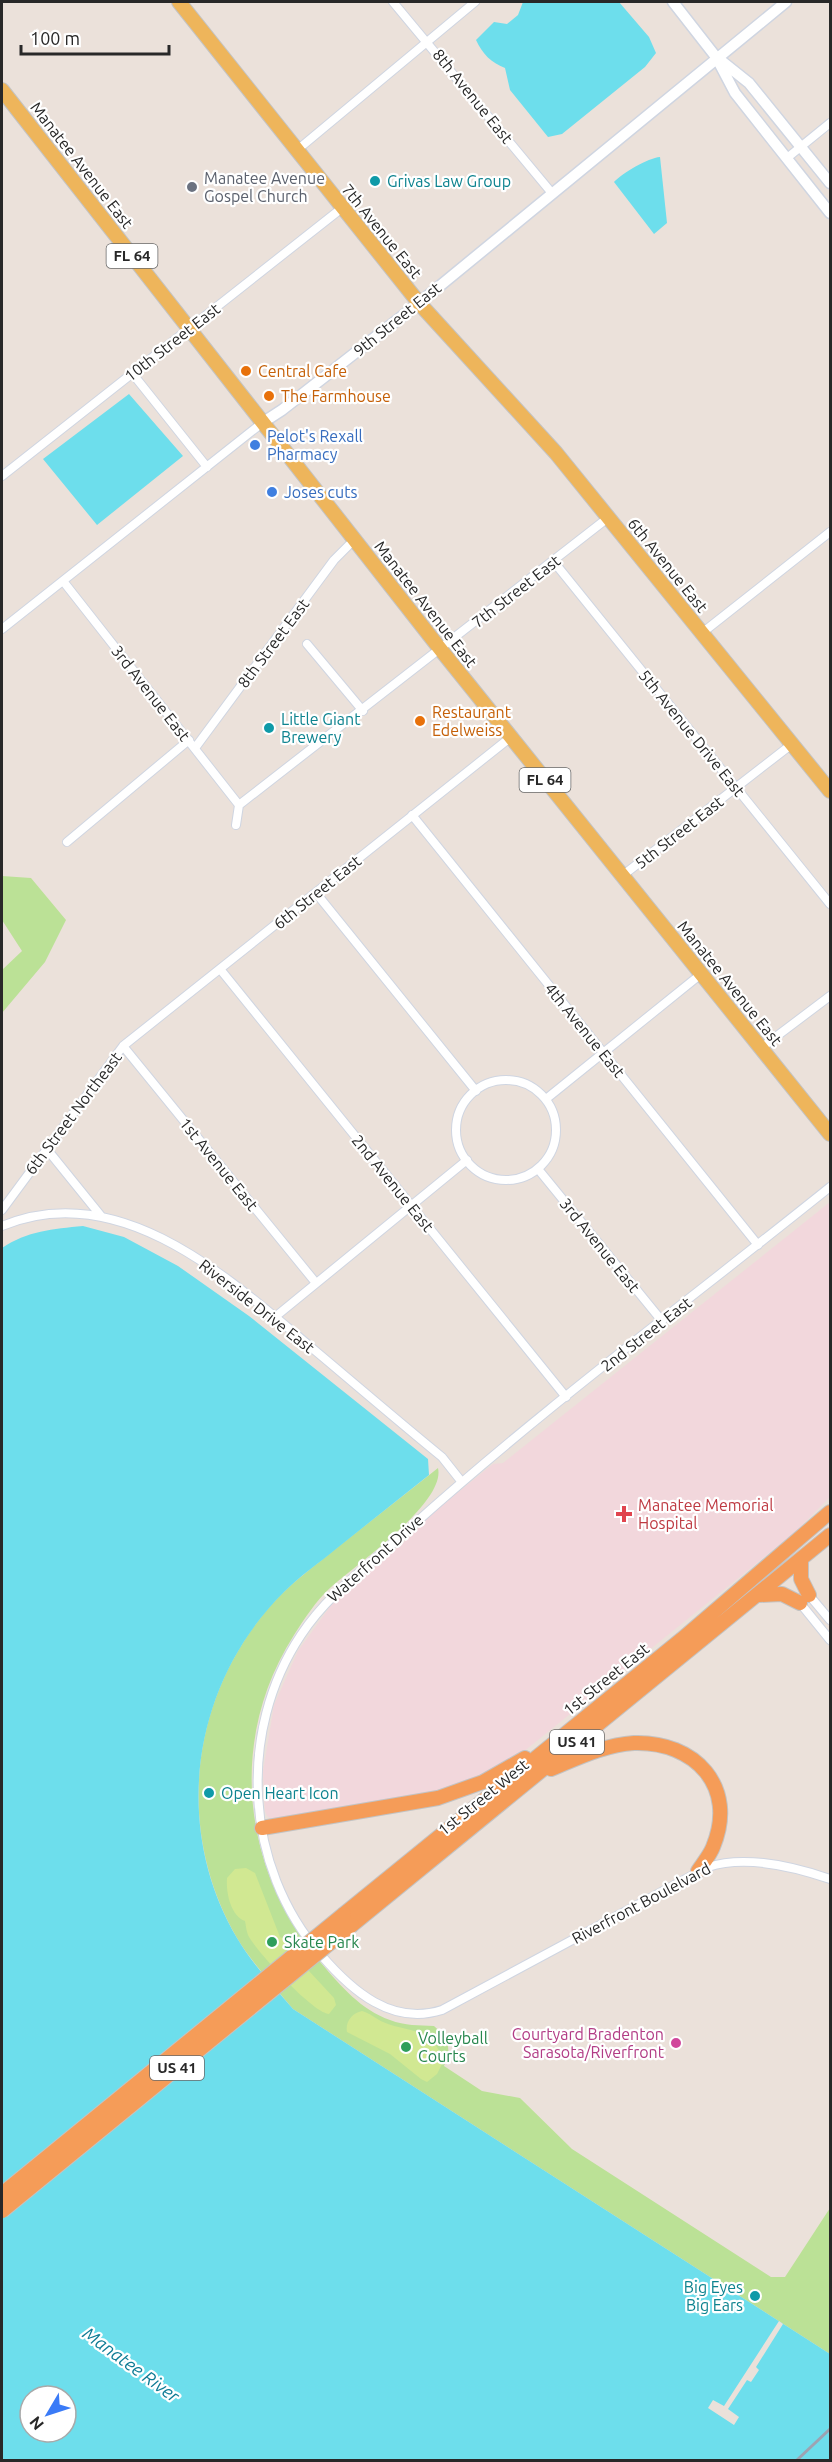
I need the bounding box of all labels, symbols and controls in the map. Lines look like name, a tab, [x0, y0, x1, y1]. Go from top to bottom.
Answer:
scale bar	[21, 18, 170, 56]
text: 100 m	[30, 28, 80, 48]
street label: 8th Avenue East	[429, 45, 517, 147]
street label: Manatee Avenue East	[27, 98, 137, 232]
place label: Manatee Avenue Gospel Church	[204, 169, 325, 205]
place label: Grivas Law Group	[387, 172, 511, 190]
marker: Grivas Law Group	[368, 174, 382, 188]
marker: Manatee Avenue Gospel Church	[185, 180, 199, 194]
street label: 7th Avenue East	[338, 180, 426, 282]
road number: FL 64	[106, 244, 158, 268]
street label: 9th Street East	[350, 278, 445, 360]
street label: 10th Street East	[121, 299, 224, 385]
place label: Central Cafe	[258, 362, 347, 380]
marker: Central Cafe	[239, 364, 253, 378]
place label: The Farmhouse	[281, 387, 391, 405]
marker: The Farmhouse	[262, 389, 276, 403]
place label: Pelot's Rexall Pharmacy	[267, 427, 363, 463]
marker: Pelot's Rexall Pharmacy	[248, 438, 262, 452]
place label: Joses cuts	[284, 483, 357, 501]
marker: Joses cuts	[265, 485, 279, 499]
street label: 6th Avenue East	[624, 514, 712, 616]
street label: Manatee Avenue East	[371, 537, 481, 671]
street label: 7th Street East	[468, 551, 564, 631]
street label: 8th Street East	[234, 594, 313, 691]
street label: 3rd Avenue East	[108, 642, 194, 745]
street label: 5th Avenue Drive East	[635, 666, 749, 800]
place label: Restaurant Edelweiss	[432, 703, 512, 739]
place label: Little Giant Brewery	[281, 710, 361, 746]
marker: Restaurant Edelweiss	[413, 714, 427, 728]
marker: Little Giant Brewery	[262, 721, 276, 735]
road number: FL 64	[520, 768, 570, 792]
street label: 5th Street East	[631, 792, 727, 872]
street label: 6th Street East	[270, 851, 365, 933]
street label: Manatee Avenue East	[674, 917, 786, 1049]
street label: 4th Avenue East	[541, 979, 629, 1081]
street label: 6th Street Northeast	[21, 1048, 125, 1178]
street label: 1st Avenue East	[176, 1114, 262, 1214]
street label: 2nd Avenue East	[349, 1131, 438, 1236]
street label: 3rd Avenue East	[556, 1194, 644, 1296]
street label: Riverside Drive East	[196, 1255, 319, 1357]
street label: 2nd Street East	[597, 1293, 695, 1375]
place label: Manatee Memorial Hospital	[638, 1496, 773, 1532]
marker: Manatee Memorial Hospital	[615, 1505, 633, 1523]
street label: Waterfront Drive	[324, 1510, 426, 1606]
street label: 1st Street East	[560, 1639, 653, 1719]
road number: US 41	[550, 1730, 604, 1754]
street label: 1st Street West	[434, 1755, 532, 1839]
place label: Open Heart Icon	[221, 1784, 339, 1802]
marker: Open Heart Icon	[202, 1786, 216, 1800]
street label: Riverfront Boulelvard	[569, 1859, 713, 1947]
place label: Skate Park	[284, 1933, 359, 1951]
marker: Skate Park	[265, 1935, 279, 1949]
place label: Courtyard Bradenton Sarasota/Riverfront	[512, 2025, 665, 2061]
place label: Volleyball Courts	[418, 2029, 488, 2065]
marker: Courtyard Bradenton Sarasota/Riverfront	[669, 2036, 683, 2050]
marker: Volleyball Courts	[399, 2040, 413, 2054]
road number: US 41	[150, 2056, 204, 2080]
place label: Big Eyes Big Ears	[684, 2278, 743, 2314]
marker: Big Eyes Big Ears	[748, 2289, 762, 2303]
water label: Manatee River	[80, 2323, 184, 2406]
north arrow	[18, 2384, 78, 2444]
text: N	[26, 2413, 47, 2434]

